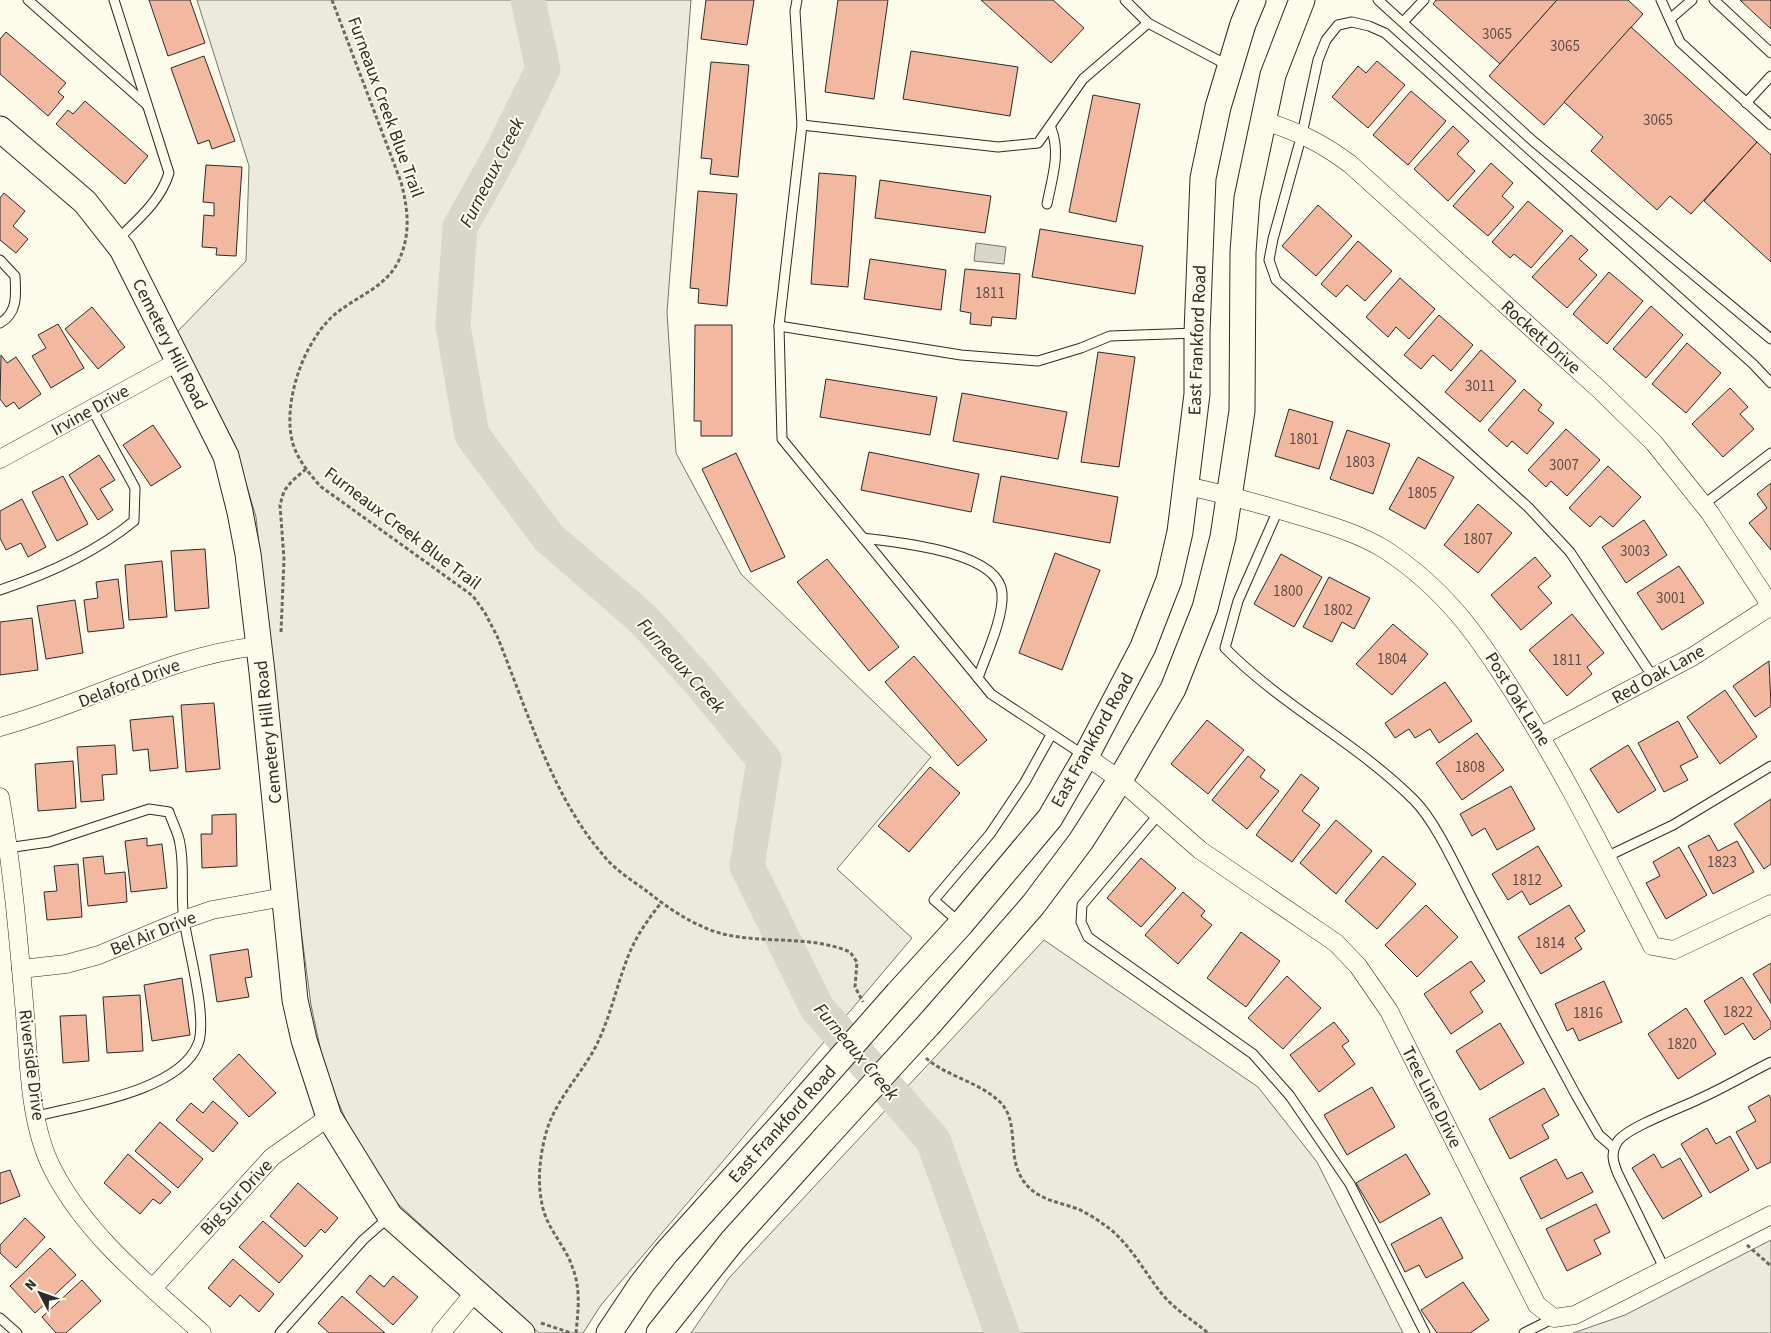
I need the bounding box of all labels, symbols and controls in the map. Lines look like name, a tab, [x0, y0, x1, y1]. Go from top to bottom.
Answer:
street label: Furneaux Creek Blue Trail	[341, 13, 430, 201]
house number: 3065	[1482, 24, 1512, 45]
house number: 3065	[1550, 36, 1580, 57]
house number: 3065	[1643, 110, 1673, 131]
water label: Furneaux Creek	[453, 112, 532, 232]
street label: East Frankford Road	[1182, 264, 1213, 416]
street label: Cemetery Hill Road	[126, 274, 213, 414]
house number: 1811	[975, 283, 1005, 304]
street label: Rockett Drive	[1495, 295, 1586, 380]
house number: 3011	[1465, 376, 1495, 397]
street label: Irvine Drive	[47, 379, 134, 442]
house number: 1801	[1289, 429, 1319, 450]
house number: 1803	[1345, 452, 1375, 473]
house number: 3007	[1549, 455, 1579, 476]
street label: Furneaux Creek Blue Trail	[319, 461, 486, 596]
house number: 1805	[1407, 483, 1437, 504]
house number: 1807	[1463, 529, 1493, 550]
house number: 3003	[1620, 541, 1650, 562]
house number: 1800	[1273, 581, 1303, 602]
house number: 3001	[1656, 588, 1686, 609]
house number: 1802	[1323, 600, 1353, 621]
water label: Furneaux Creek	[631, 612, 732, 720]
street label: Red Oak Lane	[1607, 639, 1709, 710]
street label: Post Oak Lane	[1479, 647, 1556, 751]
house number: 1804	[1377, 649, 1407, 670]
house number: 1811	[1552, 650, 1582, 671]
street label: Delaford Drive	[75, 653, 184, 714]
street label: Cemetery Hill Road	[249, 659, 288, 805]
street label: East Frankford Road	[1045, 668, 1140, 812]
house number: 1808	[1455, 757, 1485, 778]
house number: 1823	[1707, 852, 1737, 873]
house number: 1812	[1512, 870, 1542, 891]
street label: Bel Air Drive	[106, 905, 200, 962]
house number: 1814	[1535, 933, 1565, 954]
water label: Furneaux Creek	[807, 997, 905, 1107]
house number: 1822	[1723, 1002, 1753, 1023]
house number: 1816	[1573, 1003, 1603, 1024]
street label: Riverside Drive	[12, 1008, 51, 1122]
house number: 1820	[1667, 1034, 1697, 1055]
street label: Tree Line Drive	[1395, 1042, 1468, 1152]
street label: East Frankford Road	[723, 1060, 842, 1189]
street label: Big Sur Drive	[195, 1154, 278, 1241]
north arrow	[15, 1268, 65, 1318]
text: N	[20, 1275, 42, 1295]

